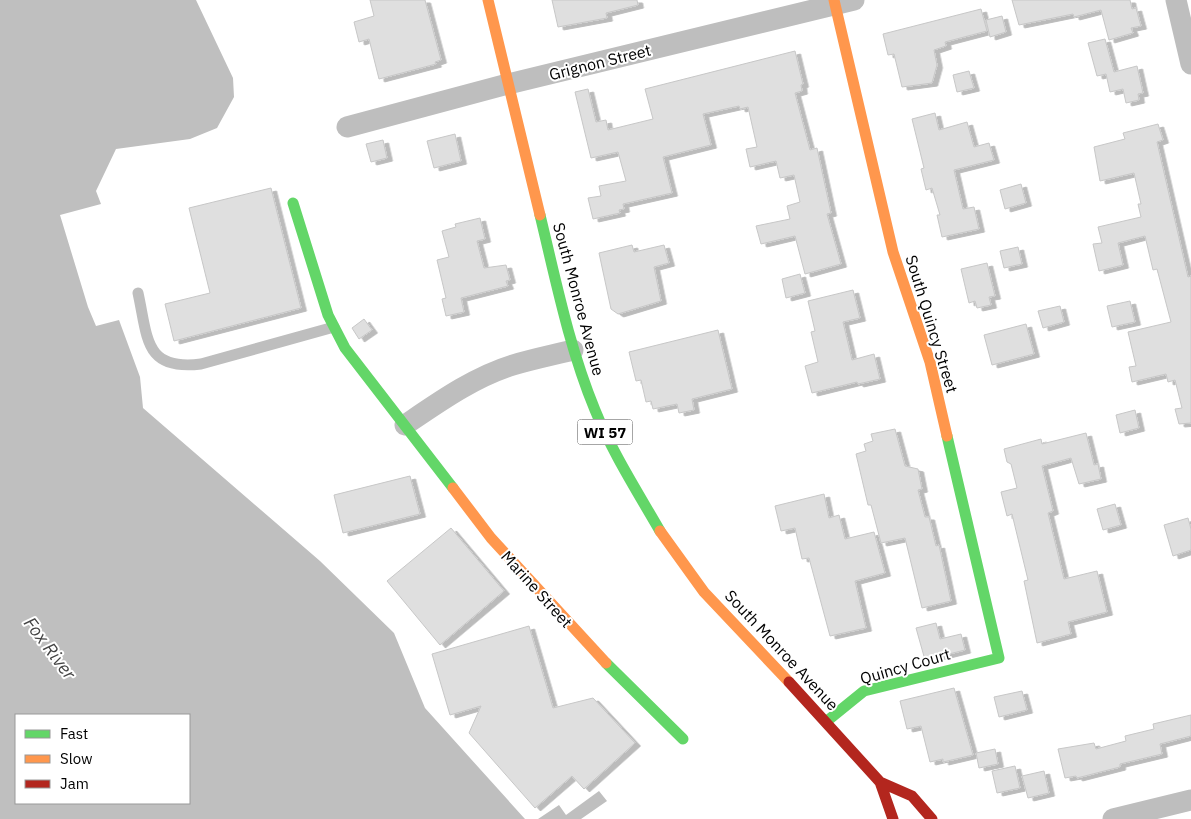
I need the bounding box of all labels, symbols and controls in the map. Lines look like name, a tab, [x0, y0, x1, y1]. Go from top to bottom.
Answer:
street label: Grignon Street	[547, 40, 653, 84]
street label: South Monroe Avenue	[549, 220, 609, 378]
street label: South Quincy Street	[902, 253, 962, 395]
road number: WI 57	[578, 420, 632, 444]
street label: Marine Street	[497, 546, 577, 632]
street label: South Monroe Avenue	[721, 586, 843, 715]
water label: Fox River	[19, 612, 81, 684]
street label: Quincy Court	[858, 644, 952, 688]
legend	[15, 714, 190, 804]
text: Fast	[60, 724, 88, 743]
text: Slow	[60, 749, 93, 768]
text: Jam	[60, 774, 89, 793]

